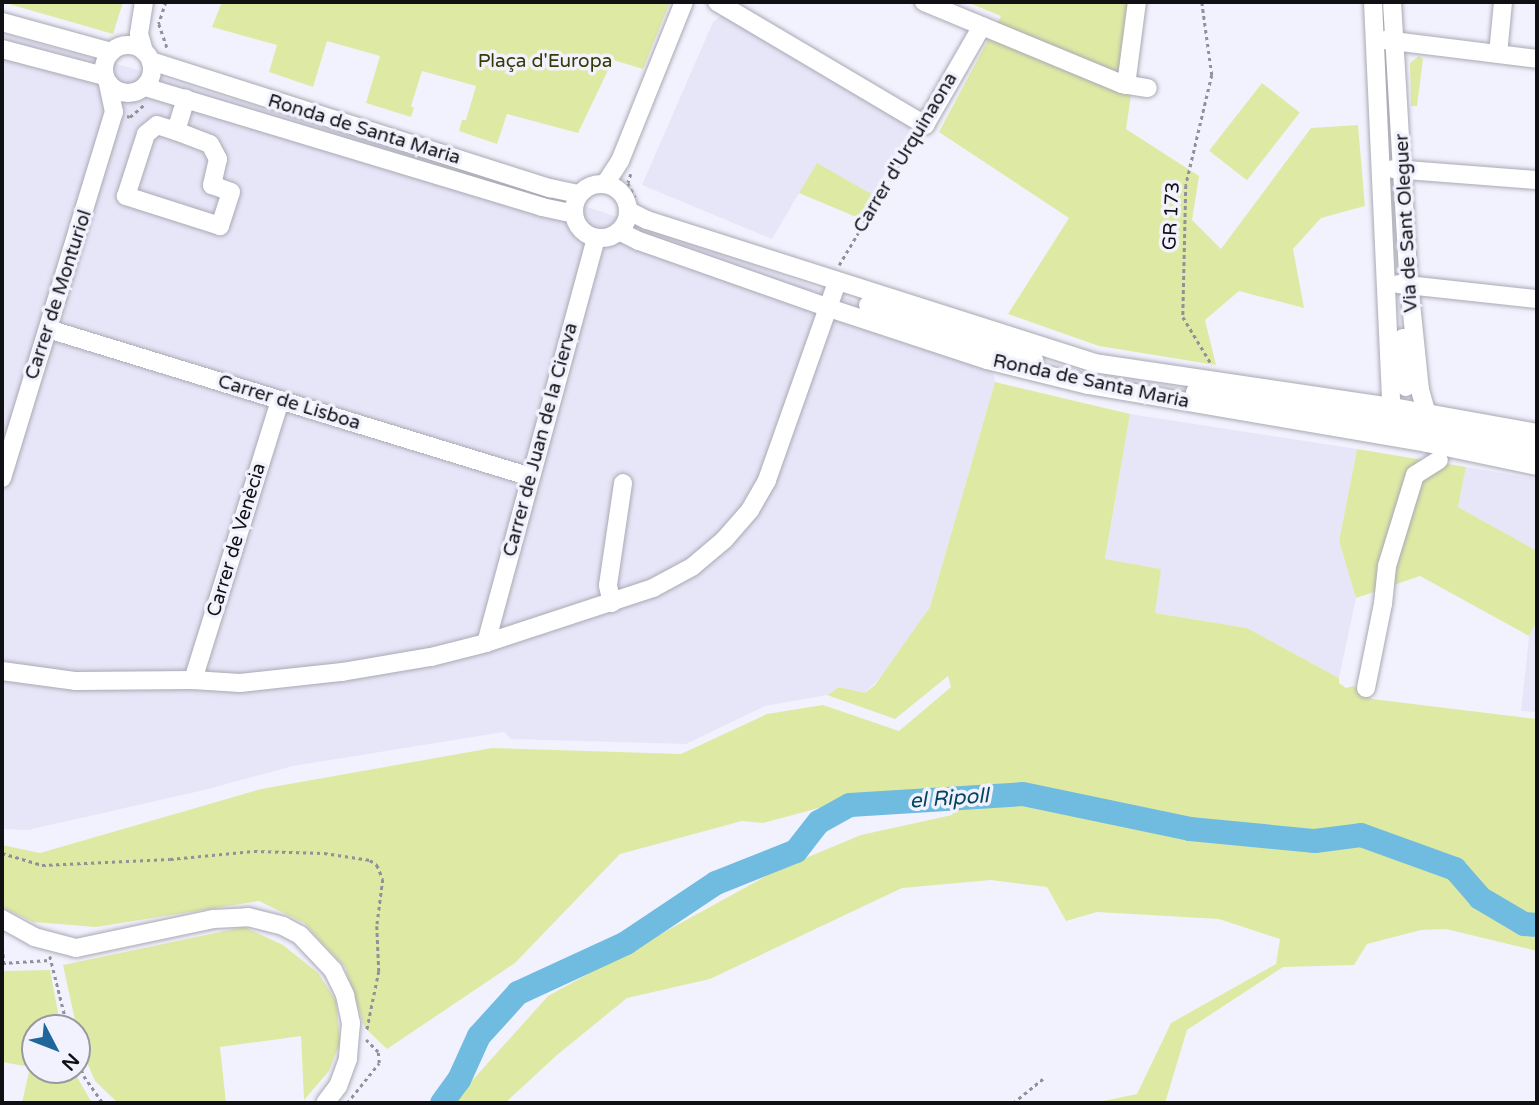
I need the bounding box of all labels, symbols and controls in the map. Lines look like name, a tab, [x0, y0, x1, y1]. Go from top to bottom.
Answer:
park label: Plaça d'Europa	[478, 51, 612, 73]
street label: Carrer d'Urquinaona	[849, 69, 963, 237]
street label: Ronda de Santa Maria	[265, 90, 463, 170]
street label: Via de Sant Oleguer	[1391, 133, 1423, 313]
street label: GR 173	[1159, 181, 1185, 251]
street label: Carrer de Monturiol	[21, 207, 97, 383]
street label: Carrer de Juan de la Cierva	[499, 321, 583, 559]
street label: Ronda de Santa Maria	[991, 350, 1191, 414]
street label: Carrer de Lisboa	[215, 370, 363, 436]
street label: Carrer de Venècia	[203, 460, 271, 620]
water label: el Ripoll	[909, 784, 989, 814]
north arrow	[21, 1014, 91, 1084]
text: N	[57, 1049, 83, 1075]

